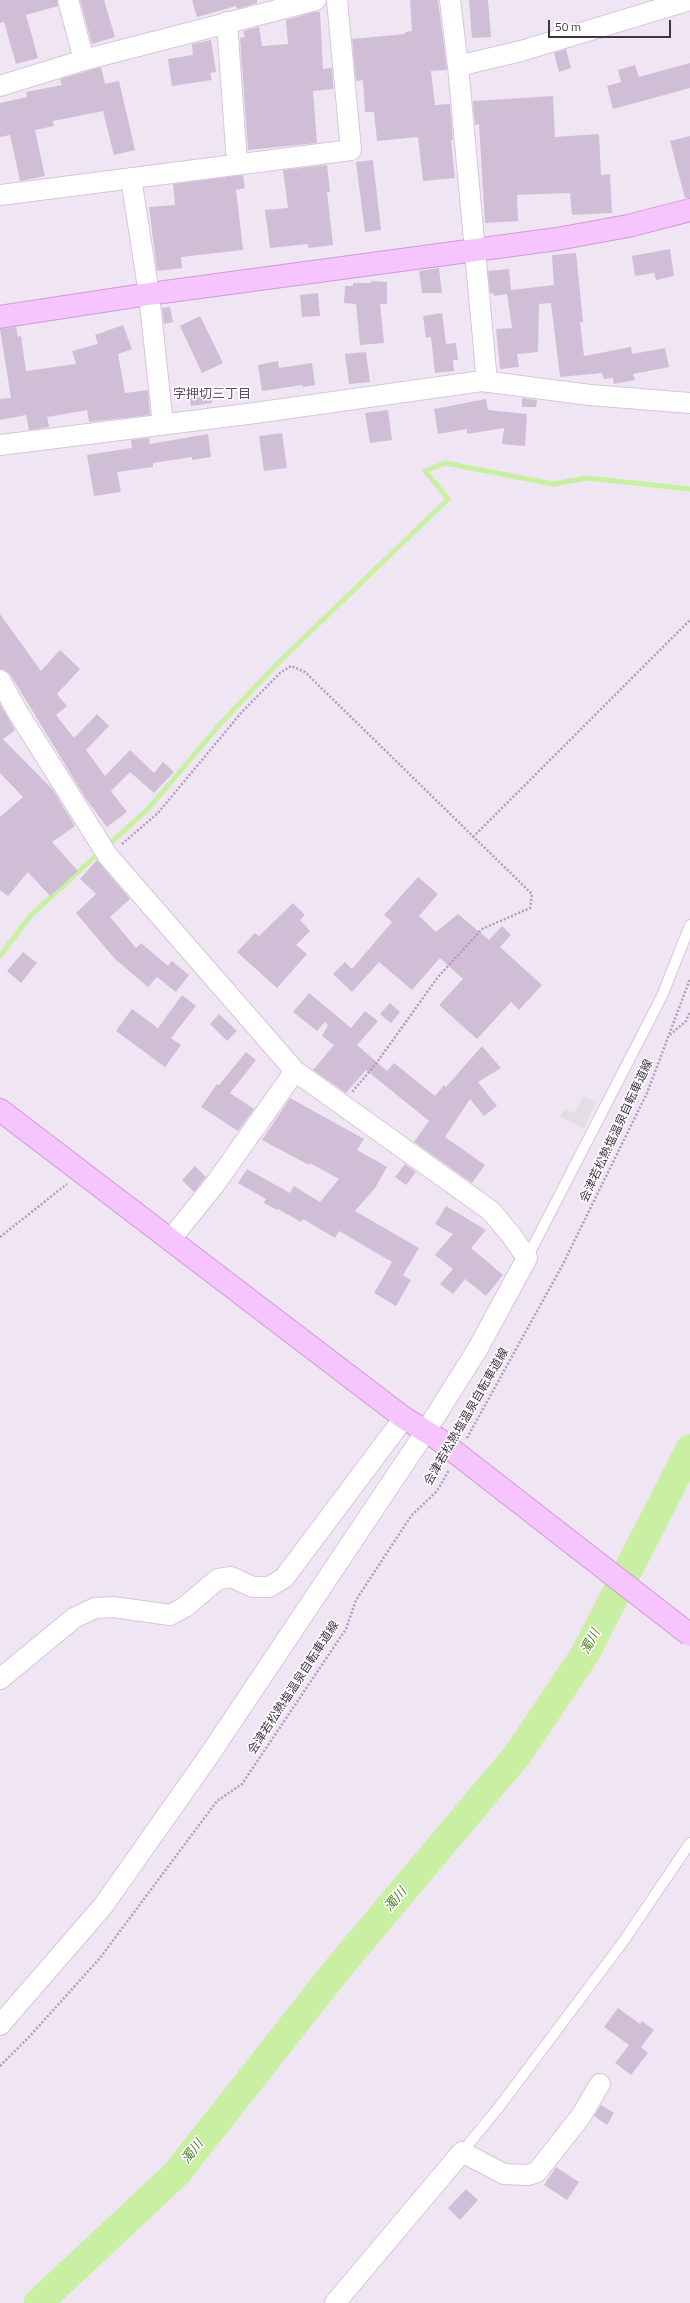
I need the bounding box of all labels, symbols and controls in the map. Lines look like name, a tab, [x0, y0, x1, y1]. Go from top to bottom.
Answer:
scale bar	[550, 12, 673, 38]
text: 50 m	[555, 17, 581, 36]
district label: 字押切三丁目	[173, 387, 251, 403]
street label: 会津若松熱塩温泉自転車道線	[578, 1057, 656, 1205]
street label: 会津若松熱塩温泉自転車道線	[422, 1346, 512, 1488]
street label: 会津若松熱塩温泉自転車道線	[245, 1619, 343, 1757]
water label: 濁川	[578, 1627, 604, 1657]
water label: 濁川	[382, 1885, 410, 1915]
water label: 濁川	[179, 2137, 207, 2167]

